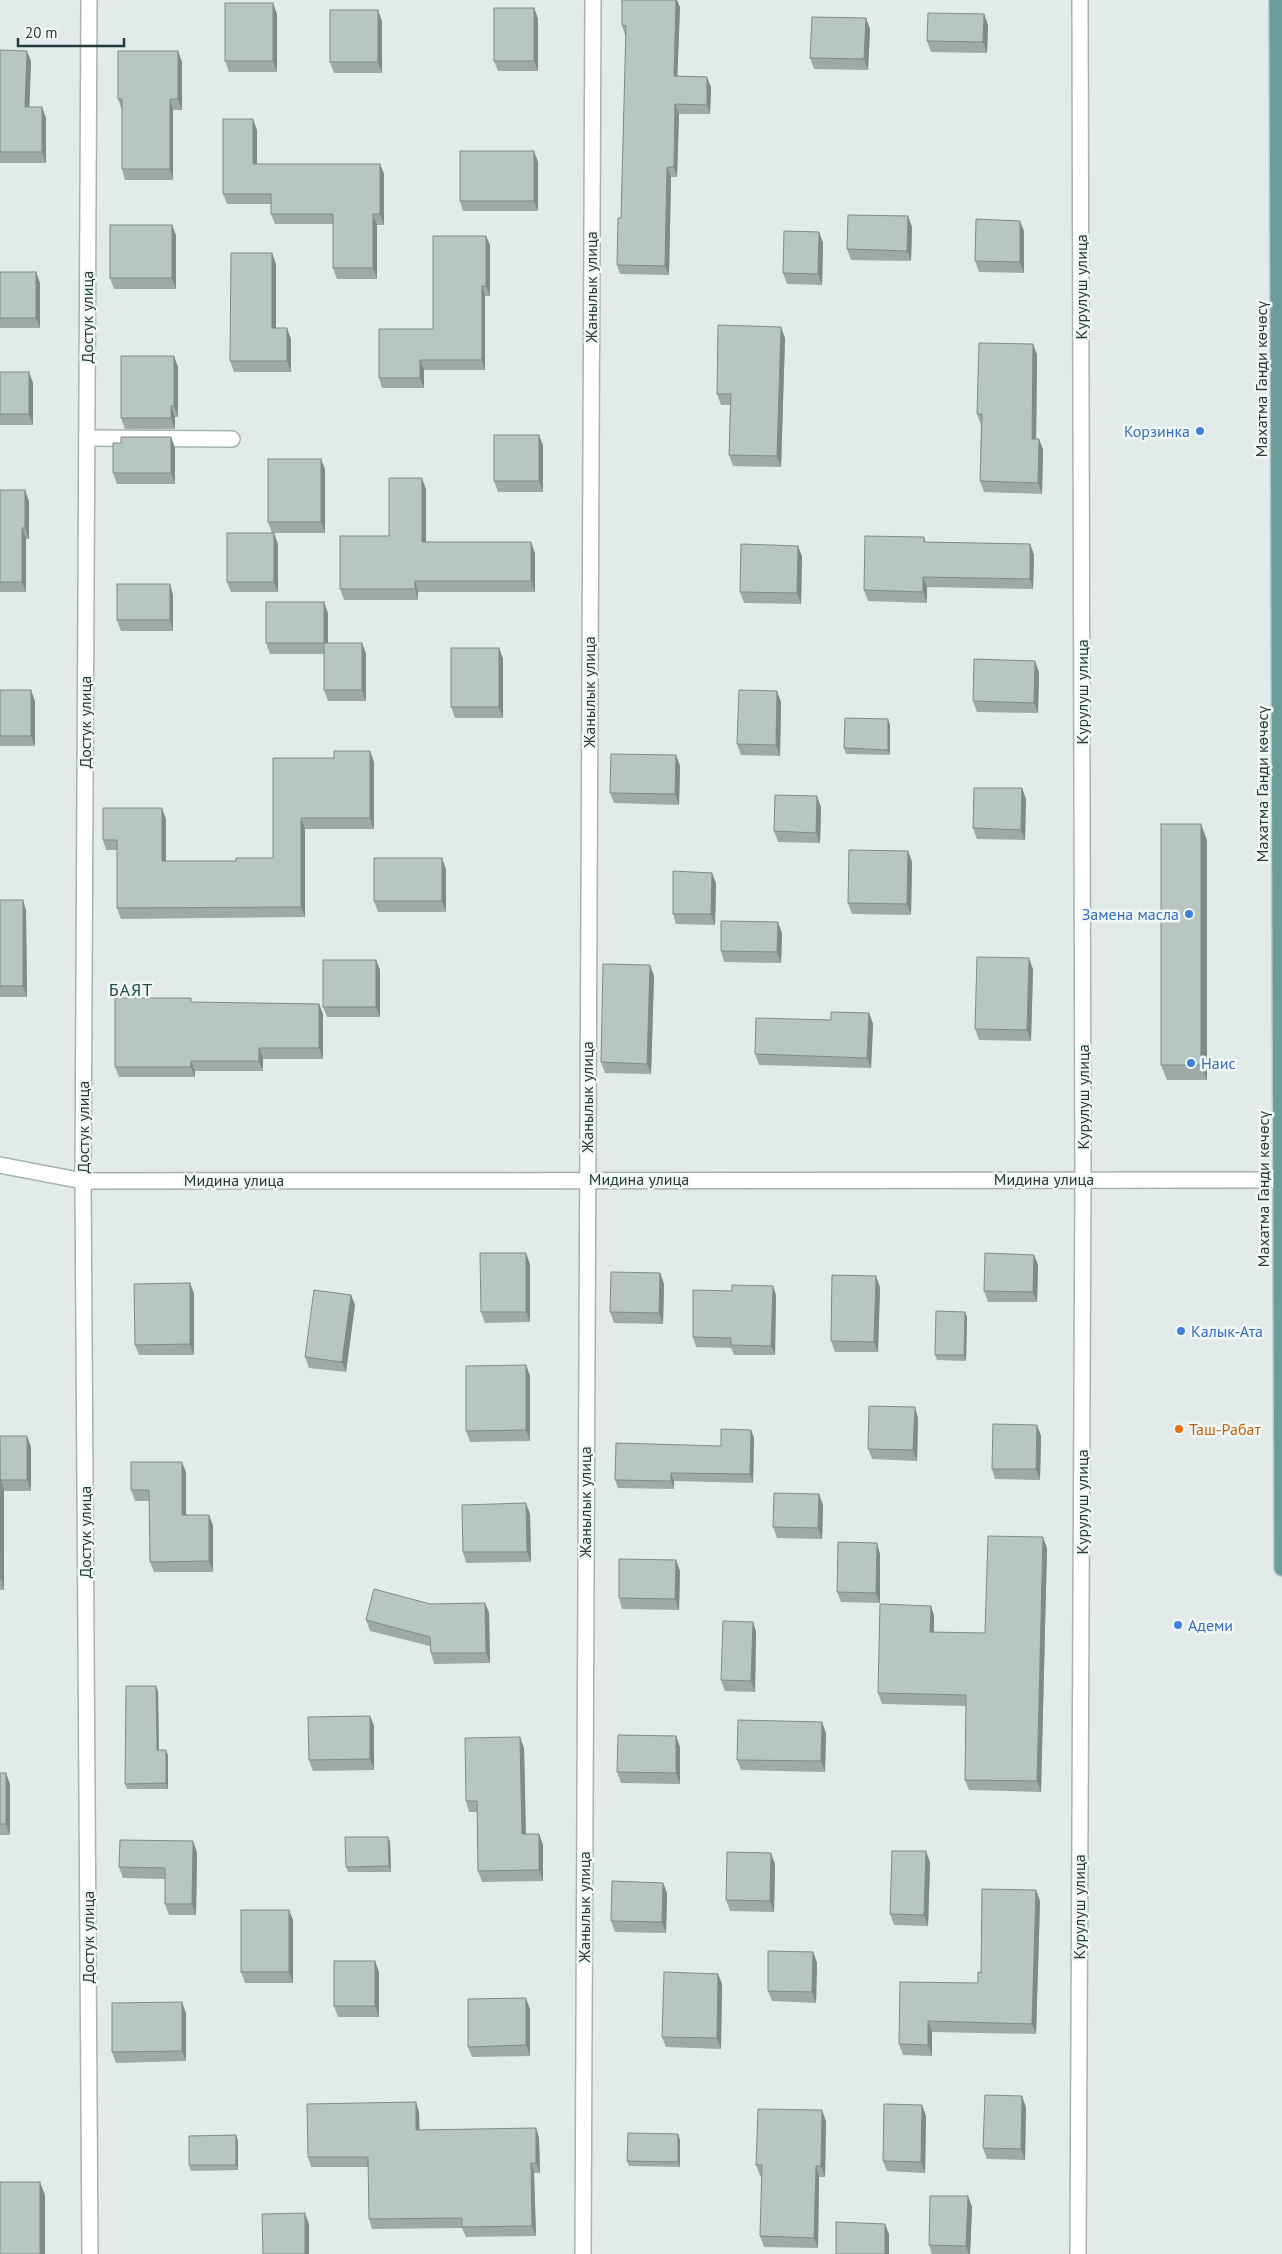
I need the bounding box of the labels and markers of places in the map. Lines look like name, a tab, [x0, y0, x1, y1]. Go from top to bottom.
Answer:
place label: Корзинка	[1124, 421, 1190, 441]
marker: Корзинка	[1194, 425, 1206, 437]
place label: Замена масла	[1082, 904, 1179, 924]
marker: Замена масла	[1183, 908, 1195, 920]
place label: Наис	[1201, 1053, 1236, 1073]
marker: Наис	[1185, 1057, 1197, 1069]
place label: Калык-Ата	[1191, 1321, 1263, 1341]
marker: Калык-Ата	[1175, 1325, 1187, 1337]
place label: Таш-Рабат	[1189, 1419, 1261, 1439]
marker: Таш-Рабат	[1173, 1423, 1185, 1435]
place label: Адеми	[1188, 1615, 1233, 1635]
marker: Адеми	[1172, 1619, 1184, 1631]

